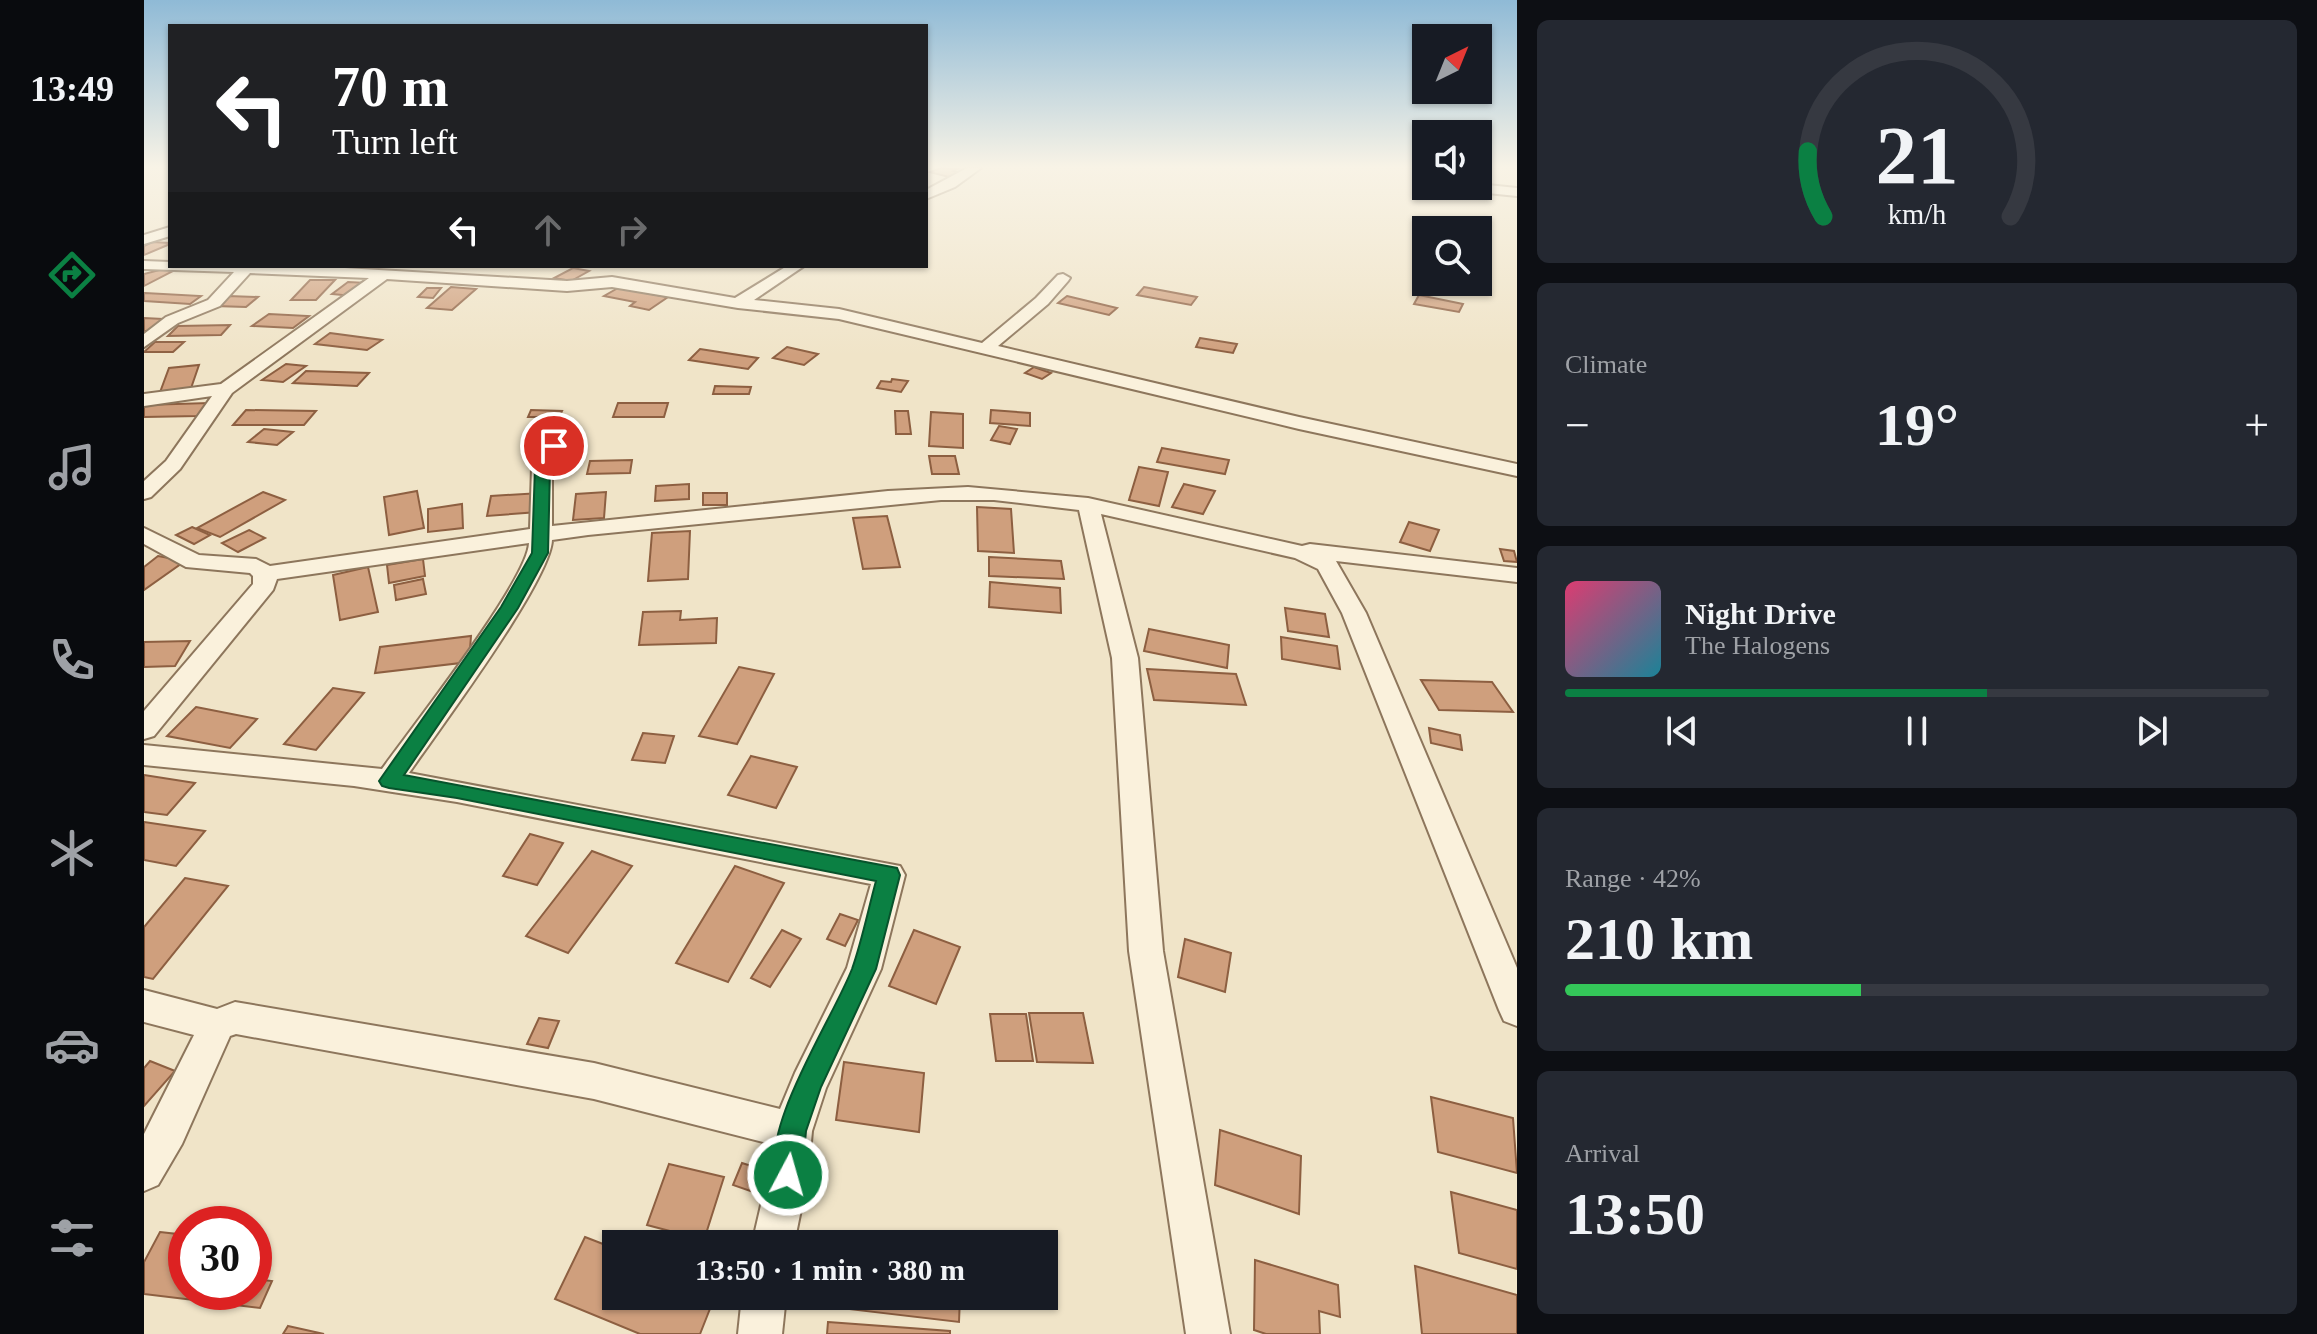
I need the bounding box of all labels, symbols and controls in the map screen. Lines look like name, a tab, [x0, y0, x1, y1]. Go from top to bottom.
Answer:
north arrow	[1412, 24, 1492, 104]
map controls	[1412, 24, 1492, 296]
icon: left	[200, 56, 304, 160]
text: 70 m	[332, 56, 449, 118]
text: 13:49	[30, 69, 114, 109]
text: 21	[1875, 109, 1959, 201]
button: sound	[1412, 120, 1492, 200]
text: Turn left	[332, 122, 458, 162]
text: km/h	[1888, 200, 1946, 231]
icon: left	[442, 208, 486, 252]
icon: ahead	[526, 208, 570, 252]
icon: right	[610, 208, 654, 252]
button: search	[1412, 216, 1492, 296]
icon: directions	[44, 247, 100, 303]
text: Climate	[1565, 350, 1647, 379]
text: 19°	[1875, 392, 1959, 458]
text: −	[1565, 401, 1590, 450]
text: +	[2244, 401, 2269, 450]
pin	[520, 412, 588, 480]
icon: arrive	[532, 424, 576, 468]
icon: music	[44, 439, 100, 495]
text: Night Drive	[1685, 597, 1836, 630]
text: The Halogens	[1685, 631, 1830, 660]
icon: phone	[44, 632, 100, 688]
icon: previous	[1660, 709, 1704, 753]
icon: pause	[1895, 709, 1939, 753]
icon: next	[2130, 709, 2174, 753]
icon: climate	[44, 825, 100, 881]
text: Range · 42%	[1565, 864, 1701, 893]
text: 210 km	[1565, 906, 1753, 972]
icon: car	[44, 1017, 100, 1073]
position arrow	[746, 1133, 830, 1217]
text: Arrival	[1565, 1139, 1640, 1168]
text: 13:50	[1565, 1181, 1705, 1247]
speed limit sign: 30	[168, 1206, 272, 1310]
icon: filters	[44, 1210, 100, 1266]
text: 13:50 · 1 min · 380 m	[695, 1253, 965, 1286]

